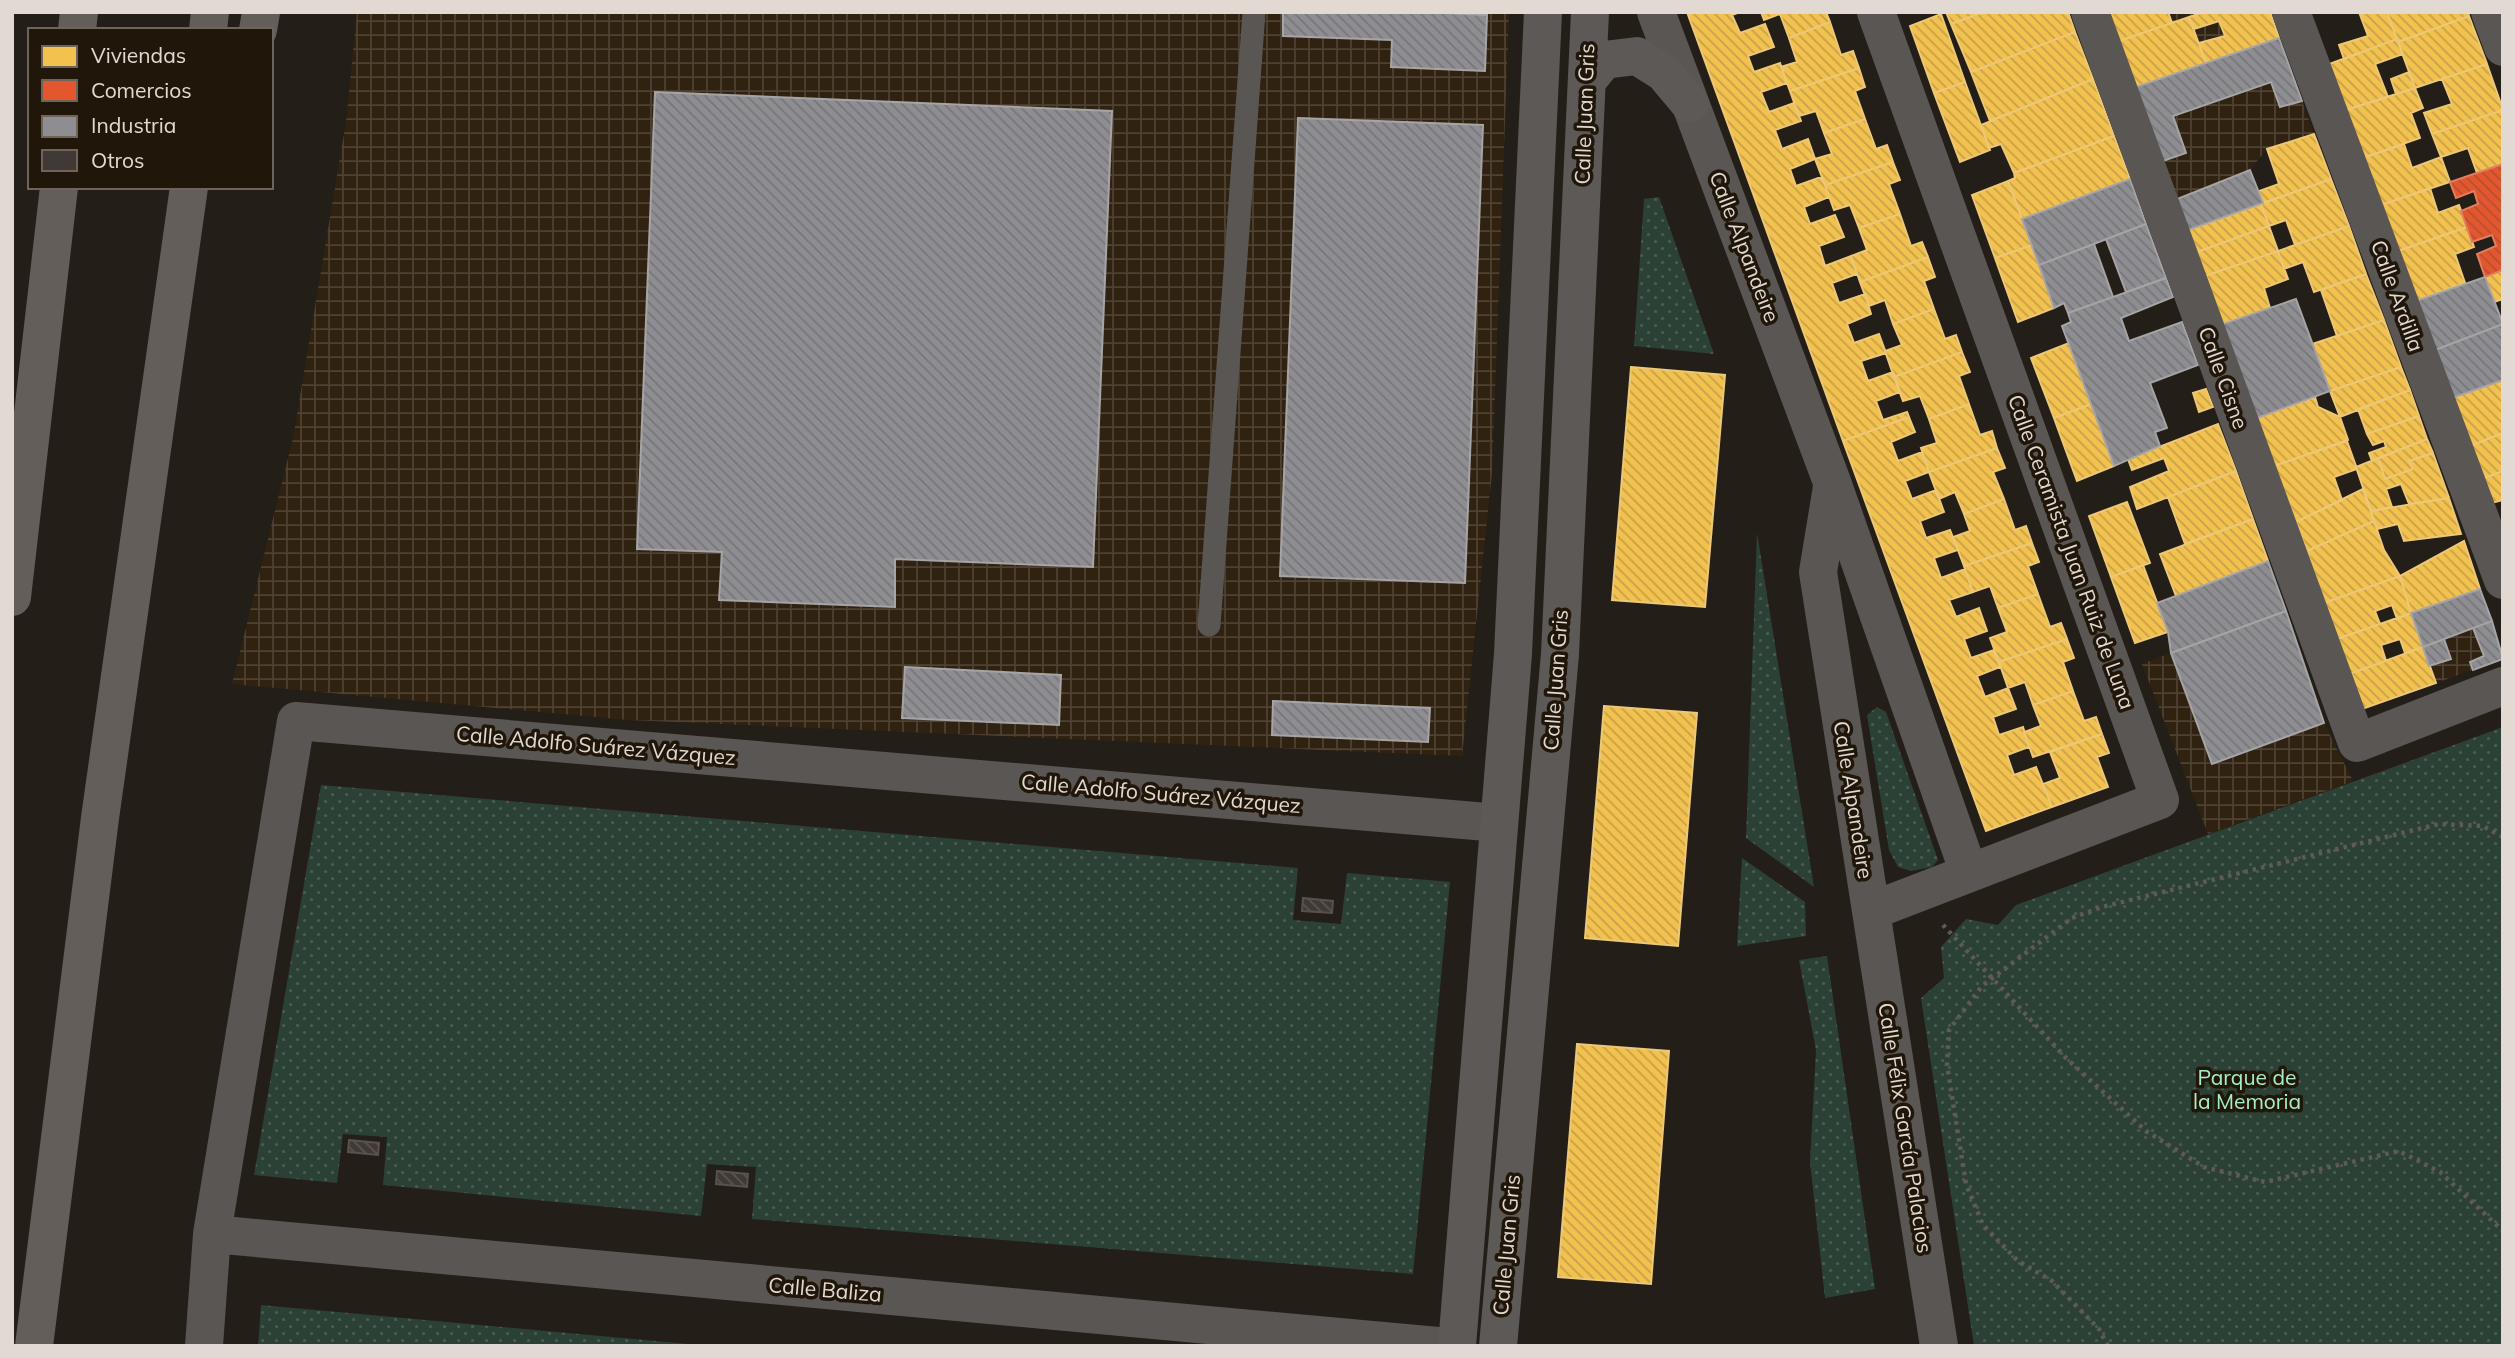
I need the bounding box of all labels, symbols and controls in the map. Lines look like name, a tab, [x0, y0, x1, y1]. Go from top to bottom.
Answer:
legend	[28, 28, 273, 189]
text: Viviendas	[91, 42, 186, 68]
street label: Calle Juan Gris	[1569, 43, 1599, 185]
text: Comercios	[91, 77, 192, 103]
text: Industria	[91, 112, 176, 138]
text: Otros	[91, 147, 144, 173]
street label: Calle Alpandeire	[1704, 168, 1786, 326]
street label: Calle Ardilla	[2366, 236, 2430, 355]
street label: Calle Cisne	[2193, 323, 2254, 432]
street label: Calle Ceramista Juan Ruiz de Luna	[2003, 391, 2141, 713]
street label: Calle Juan Gris	[1537, 609, 1573, 751]
street label: Calle Alpandeire	[1829, 719, 1879, 881]
street label: Calle Adolfo Suárez Vázquez	[455, 720, 737, 770]
street label: Calle Adolfo Suárez Vázquez	[1020, 768, 1302, 818]
street label: Calle Félix García Palacios	[1873, 1001, 1939, 1255]
park label: Parque de la Memoria	[2193, 1064, 2301, 1114]
street label: Calle Juan Gris	[1487, 1173, 1525, 1316]
street label: Calle Baliza	[767, 1271, 883, 1307]

